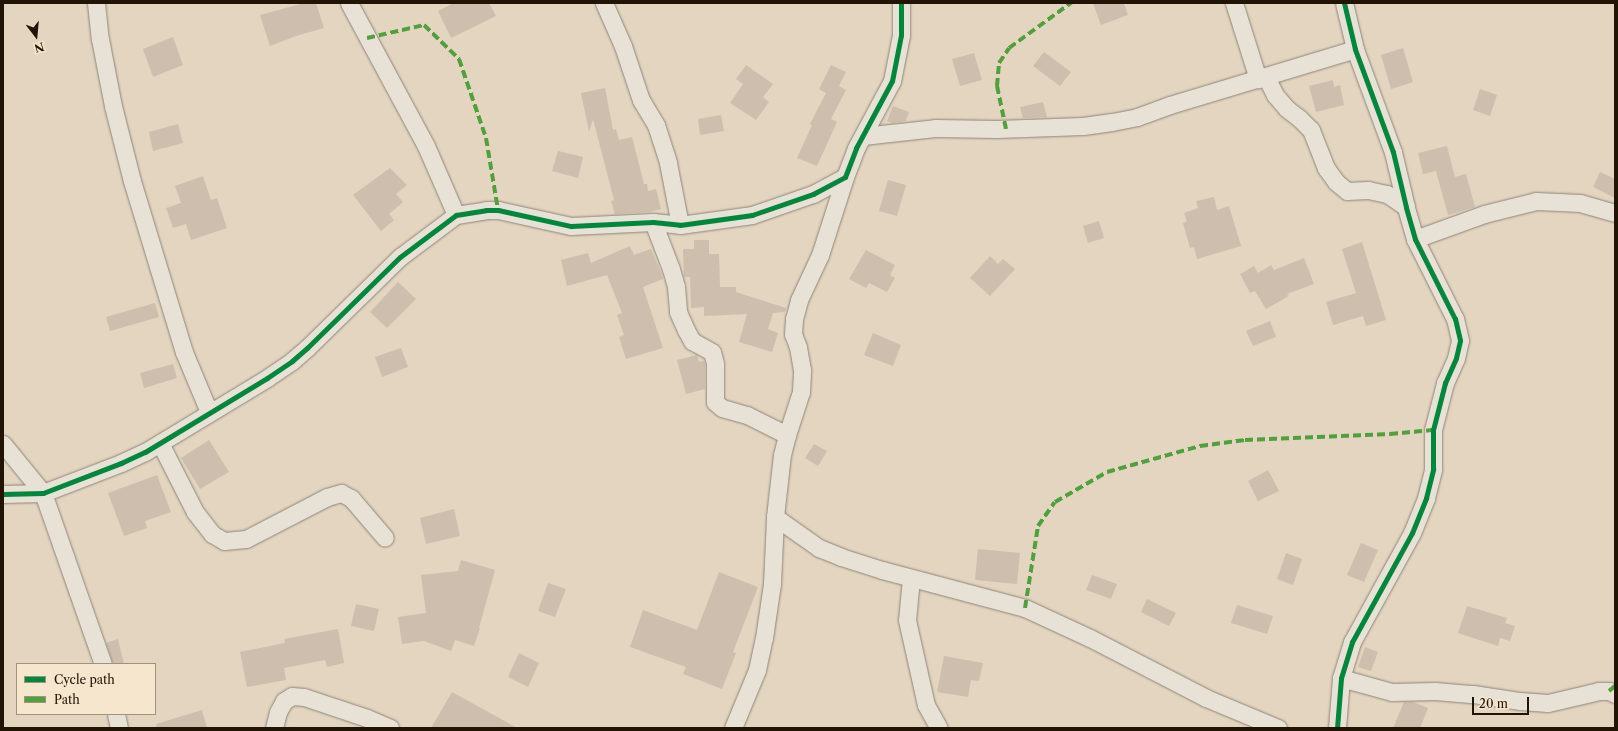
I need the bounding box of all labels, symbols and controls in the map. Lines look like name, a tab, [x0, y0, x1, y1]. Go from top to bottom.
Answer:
north arrow	[16, 16, 56, 56]
text: N	[33, 39, 46, 56]
legend	[16, 663, 156, 715]
text: Cycle path	[54, 672, 115, 687]
scale bar	[1474, 689, 1531, 715]
text: Path	[54, 692, 80, 707]
text: 20 m	[1479, 696, 1508, 711]

